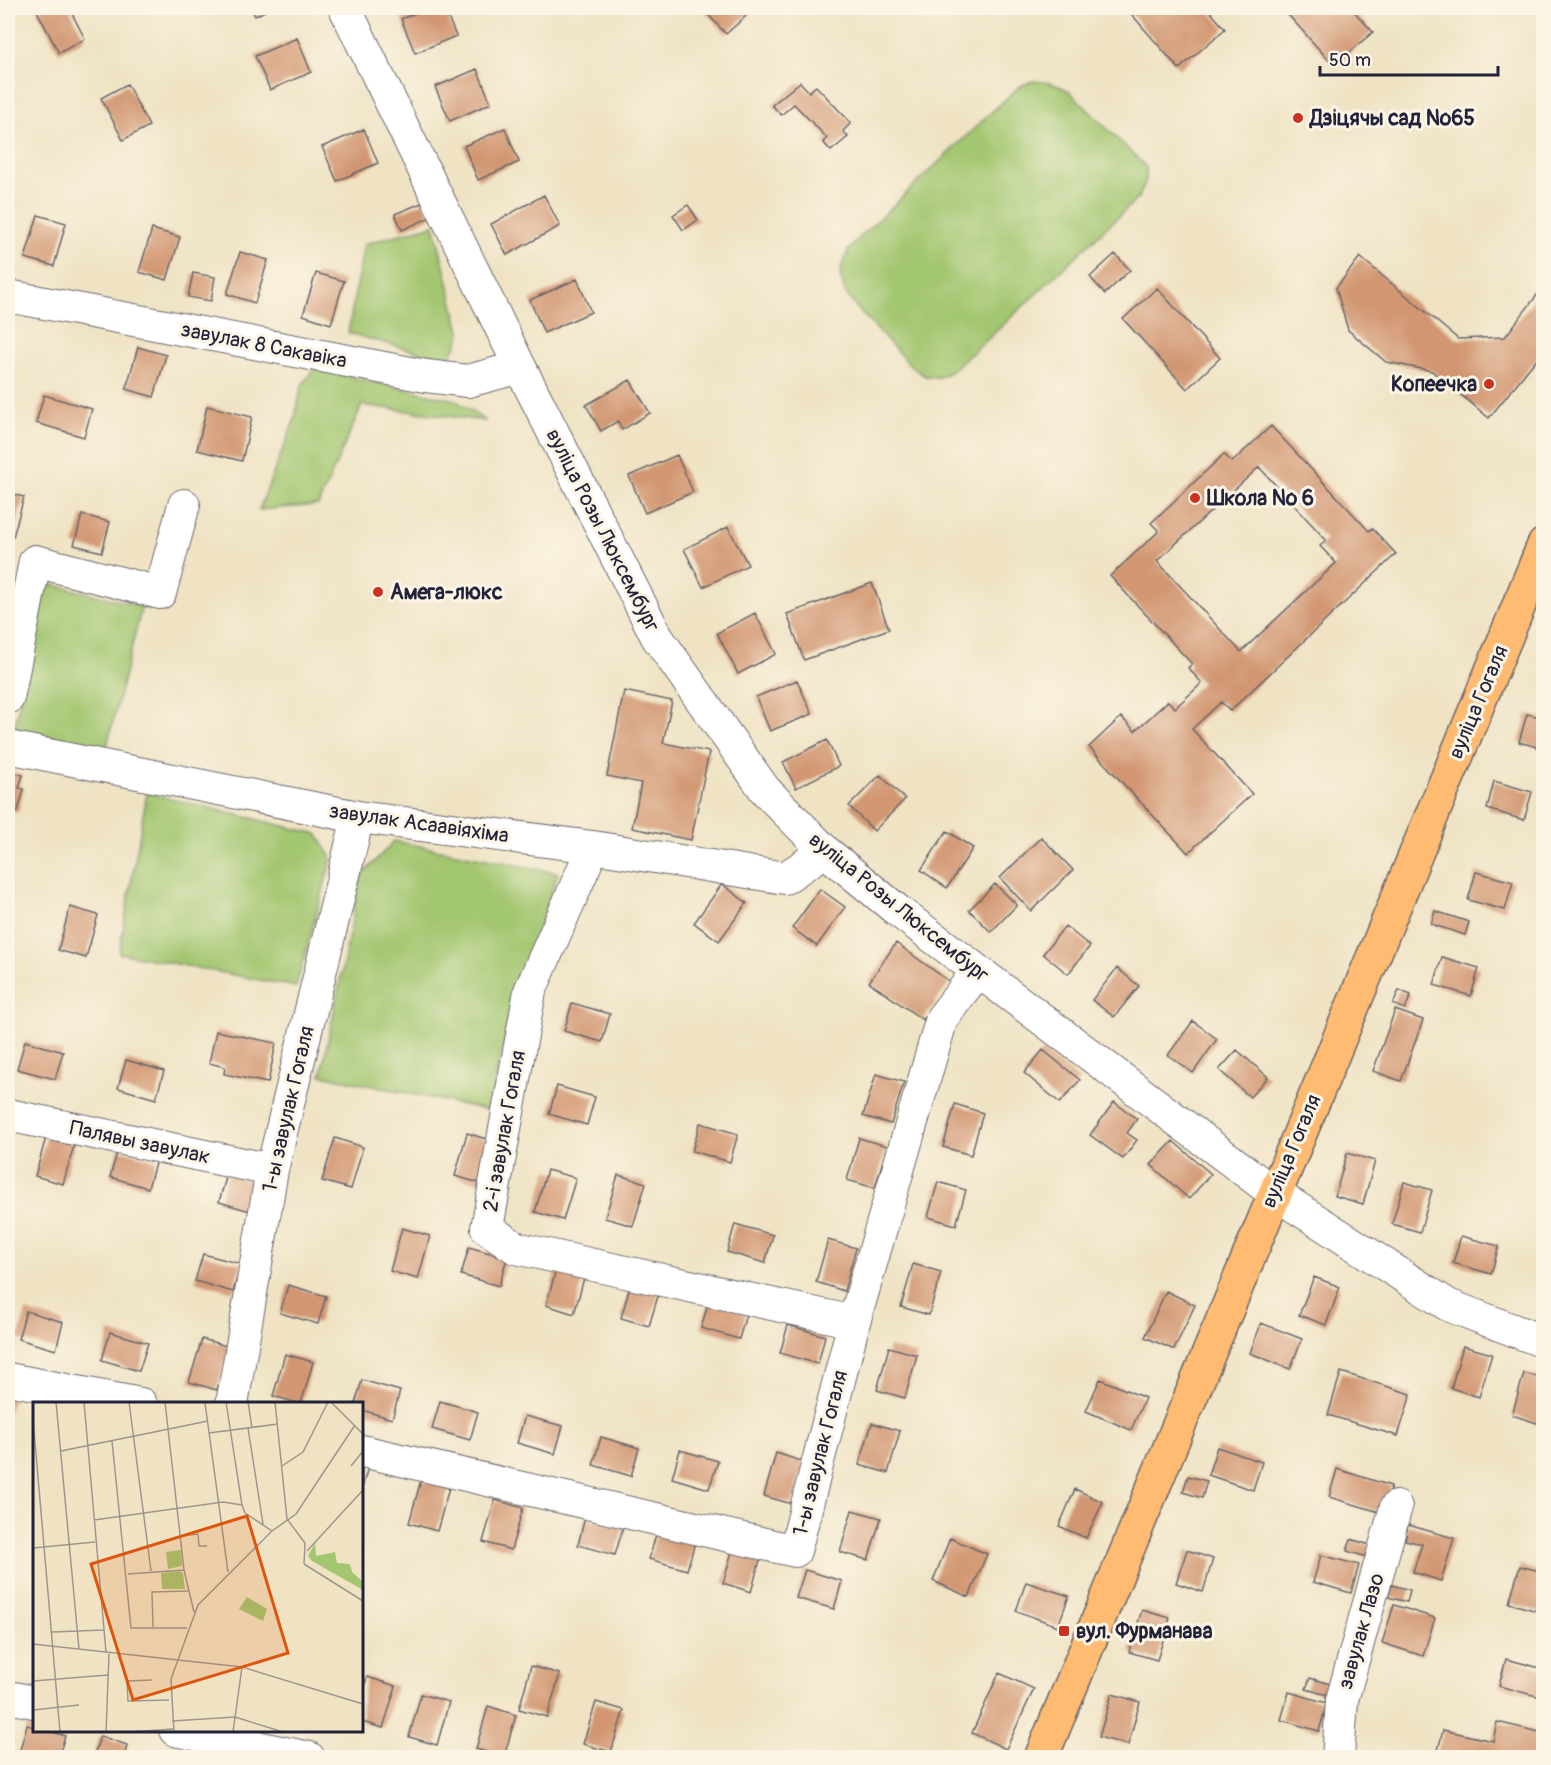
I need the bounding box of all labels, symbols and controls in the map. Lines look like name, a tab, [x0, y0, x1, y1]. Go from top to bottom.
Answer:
scale bar	[1320, 39, 1498, 77]
text: 50 m	[1329, 49, 1371, 72]
place label: Дзіцячы сад №65	[1308, 105, 1475, 132]
marker: Дзіцячы сад №65	[1291, 111, 1305, 125]
street label: завулак 8 Сакавіка	[179, 316, 349, 375]
place label: Копеечка	[1391, 371, 1477, 398]
marker: Копеечка	[1482, 377, 1496, 391]
street label: вуліца Розы Люксембург	[540, 424, 665, 636]
place label: Школа № 6	[1206, 485, 1314, 512]
marker: Школа № 6	[1188, 491, 1202, 505]
place label: Амега-люкс	[390, 579, 503, 606]
marker: Амега-люкс	[371, 585, 385, 599]
street label: вуліца Гогаля	[1442, 641, 1514, 763]
street label: завулак Асаавіяхіма	[327, 798, 510, 849]
street label: вуліца Розы Люксембург	[803, 826, 994, 988]
street label: 1-ы завулак Гогаля	[256, 1023, 321, 1195]
street label: 2-і завулак Гогаля	[477, 1048, 532, 1214]
street label: вуліца Гогаля	[1255, 1090, 1327, 1212]
street label: Палявы завулак	[67, 1114, 213, 1171]
street label: 1-ы завулак Гогаля	[787, 1367, 854, 1539]
inset map	[33, 1402, 363, 1732]
street label: завулак Лазо	[1332, 1570, 1391, 1692]
place label: вул. Фурманава	[1076, 1618, 1213, 1645]
marker: вул. Фурманава	[1057, 1624, 1071, 1638]

